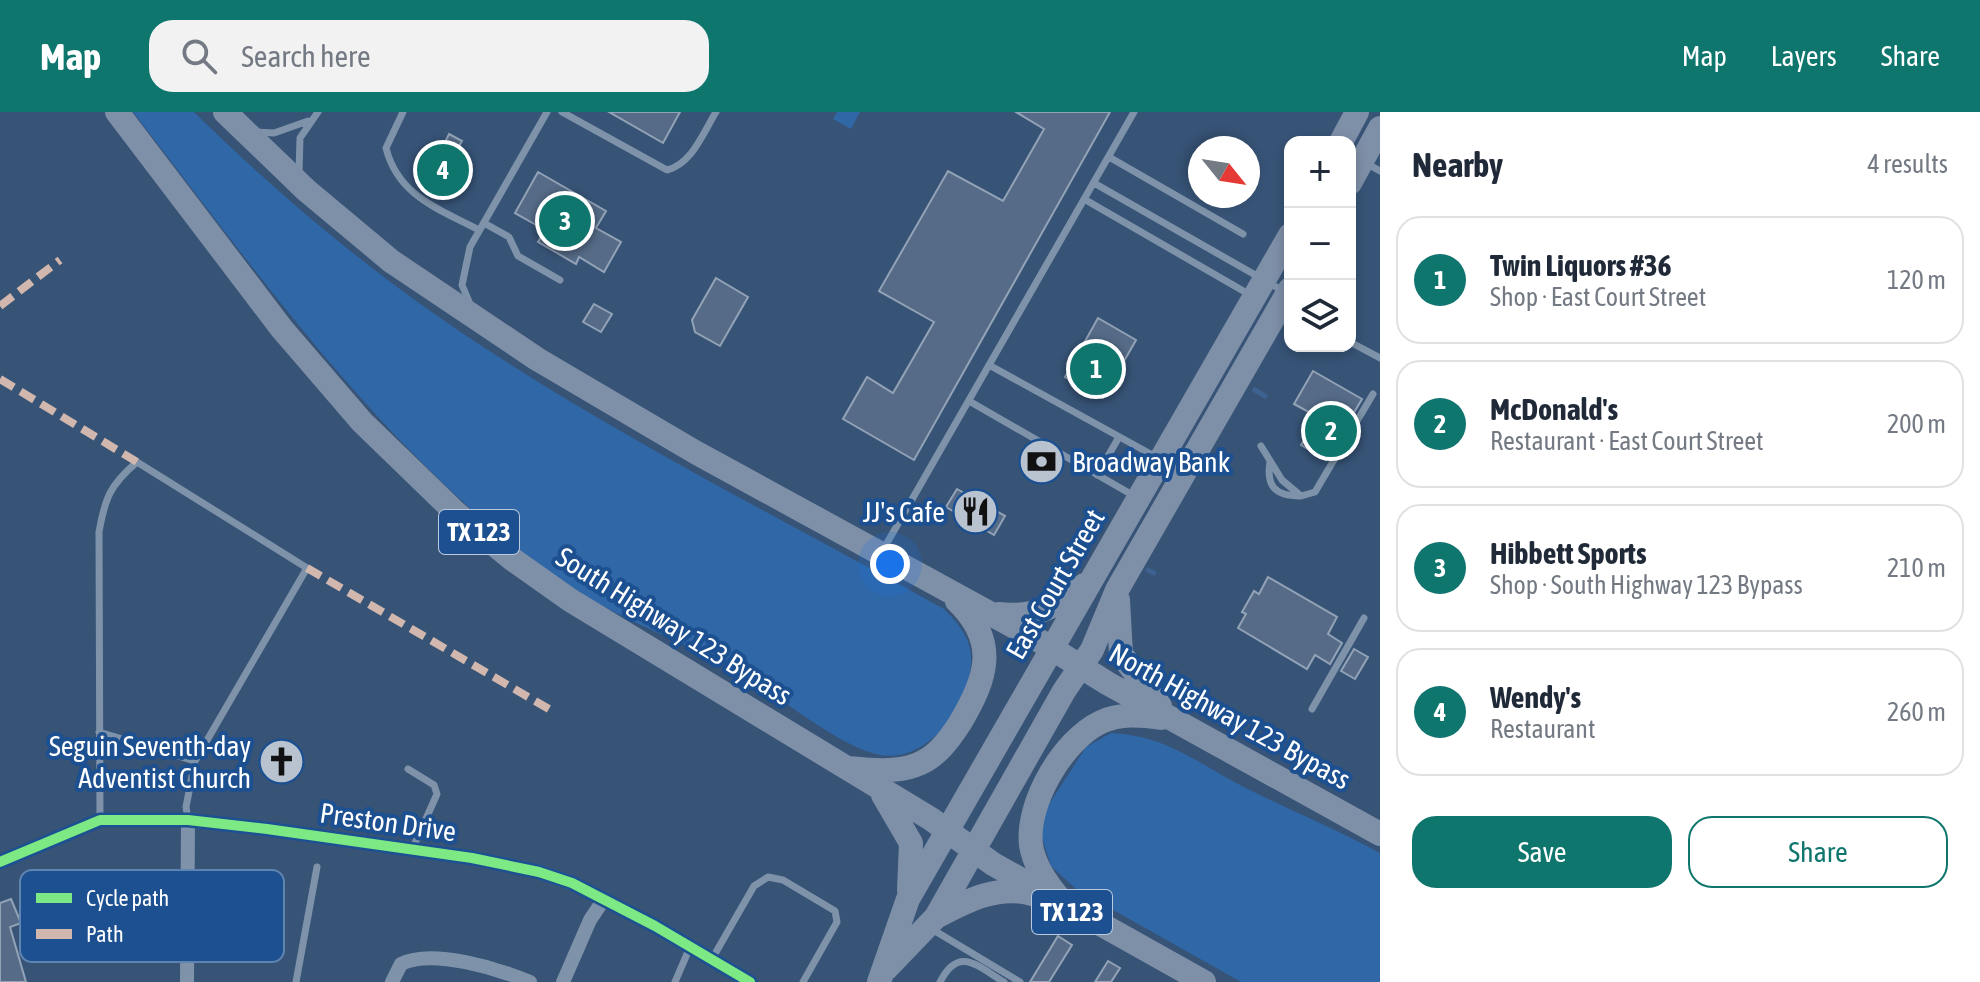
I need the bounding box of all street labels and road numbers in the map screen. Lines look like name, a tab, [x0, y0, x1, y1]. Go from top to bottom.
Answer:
street label: East Court Street	[999, 504, 1111, 664]
road number: TX 123	[439, 510, 519, 554]
street label: South Highway 123 Bypass	[550, 541, 798, 711]
street label: North Highway 123 Bypass	[1104, 636, 1356, 796]
street label: Preston Drive	[318, 797, 458, 847]
road number: TX 123	[1032, 890, 1112, 934]

